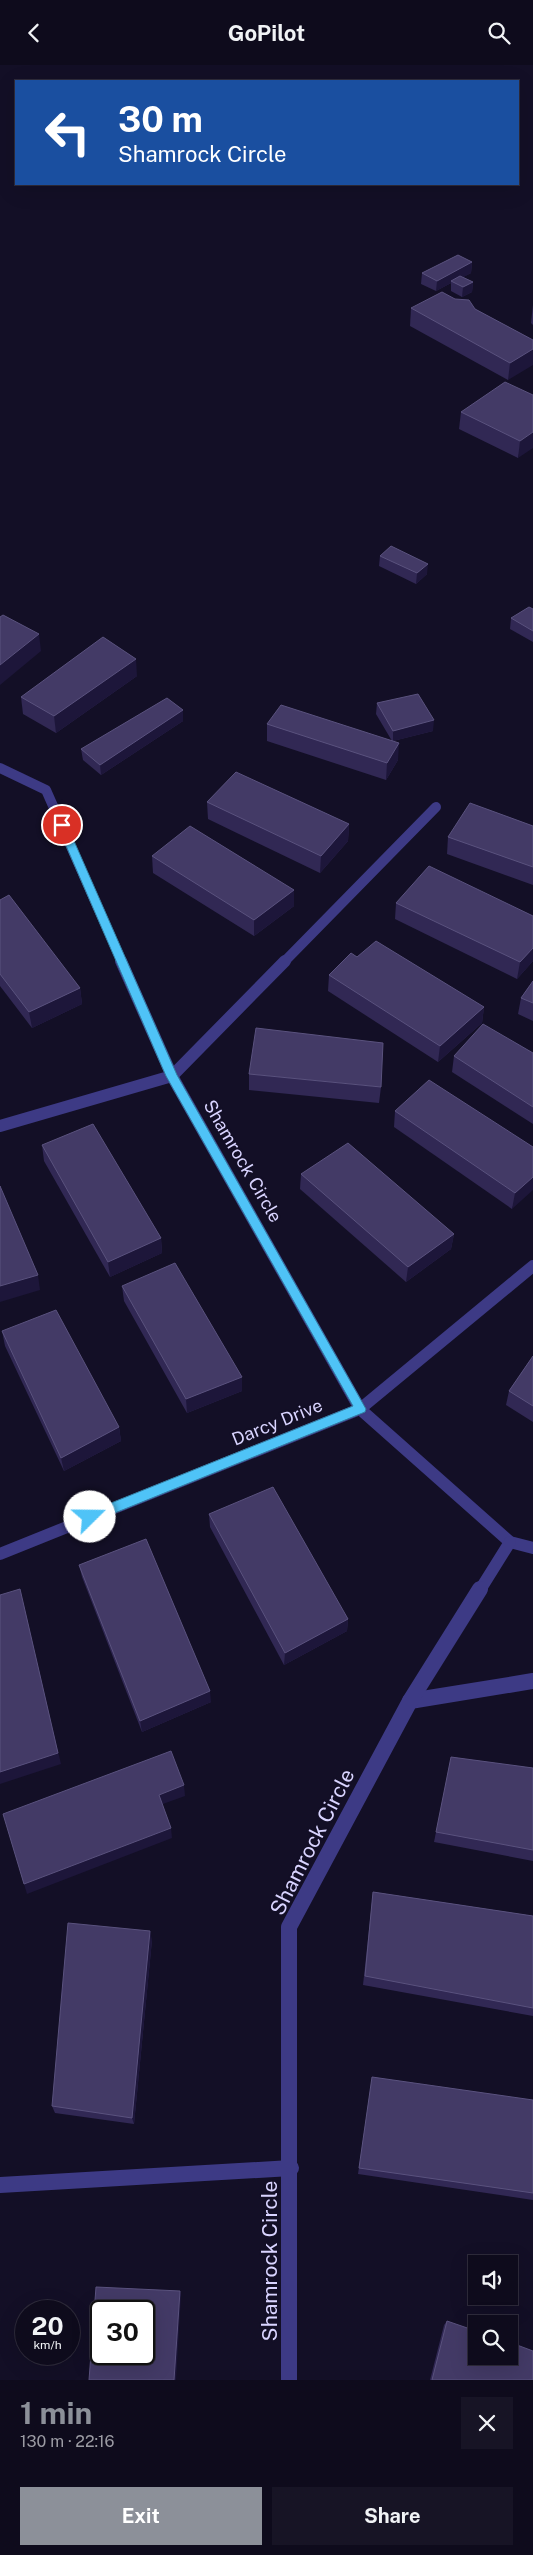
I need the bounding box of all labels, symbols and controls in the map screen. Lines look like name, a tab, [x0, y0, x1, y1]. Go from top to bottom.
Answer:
icon: back	[20, 19, 48, 47]
icon: search	[485, 19, 513, 47]
text: GoPilot	[228, 20, 305, 46]
text: 30 m	[118, 99, 203, 140]
icon: left	[35, 100, 100, 165]
text: Shamrock Circle	[118, 141, 287, 167]
pin	[41, 804, 83, 846]
icon: arrive	[48, 811, 76, 839]
street label: Shamrock Circle	[199, 1096, 287, 1226]
street label: Darcy Drive	[229, 1394, 325, 1450]
position arrow	[63, 1490, 115, 1542]
street label: Shamrock Circle	[264, 1765, 360, 1919]
street label: Shamrock Circle	[257, 2181, 282, 2341]
map controls	[468, 2255, 518, 2365]
button: sound	[468, 2255, 518, 2305]
speed limit sign: 30	[90, 2300, 155, 2365]
text: 20	[32, 2311, 64, 2341]
button: search	[468, 2315, 518, 2365]
text: km/h	[33, 2338, 62, 2352]
text: 1 min	[20, 2395, 92, 2431]
button: close	[461, 2397, 513, 2449]
text: 130 m · 22:16	[20, 2432, 115, 2451]
button: Exit	[20, 2487, 262, 2545]
button: Share	[272, 2487, 513, 2545]

